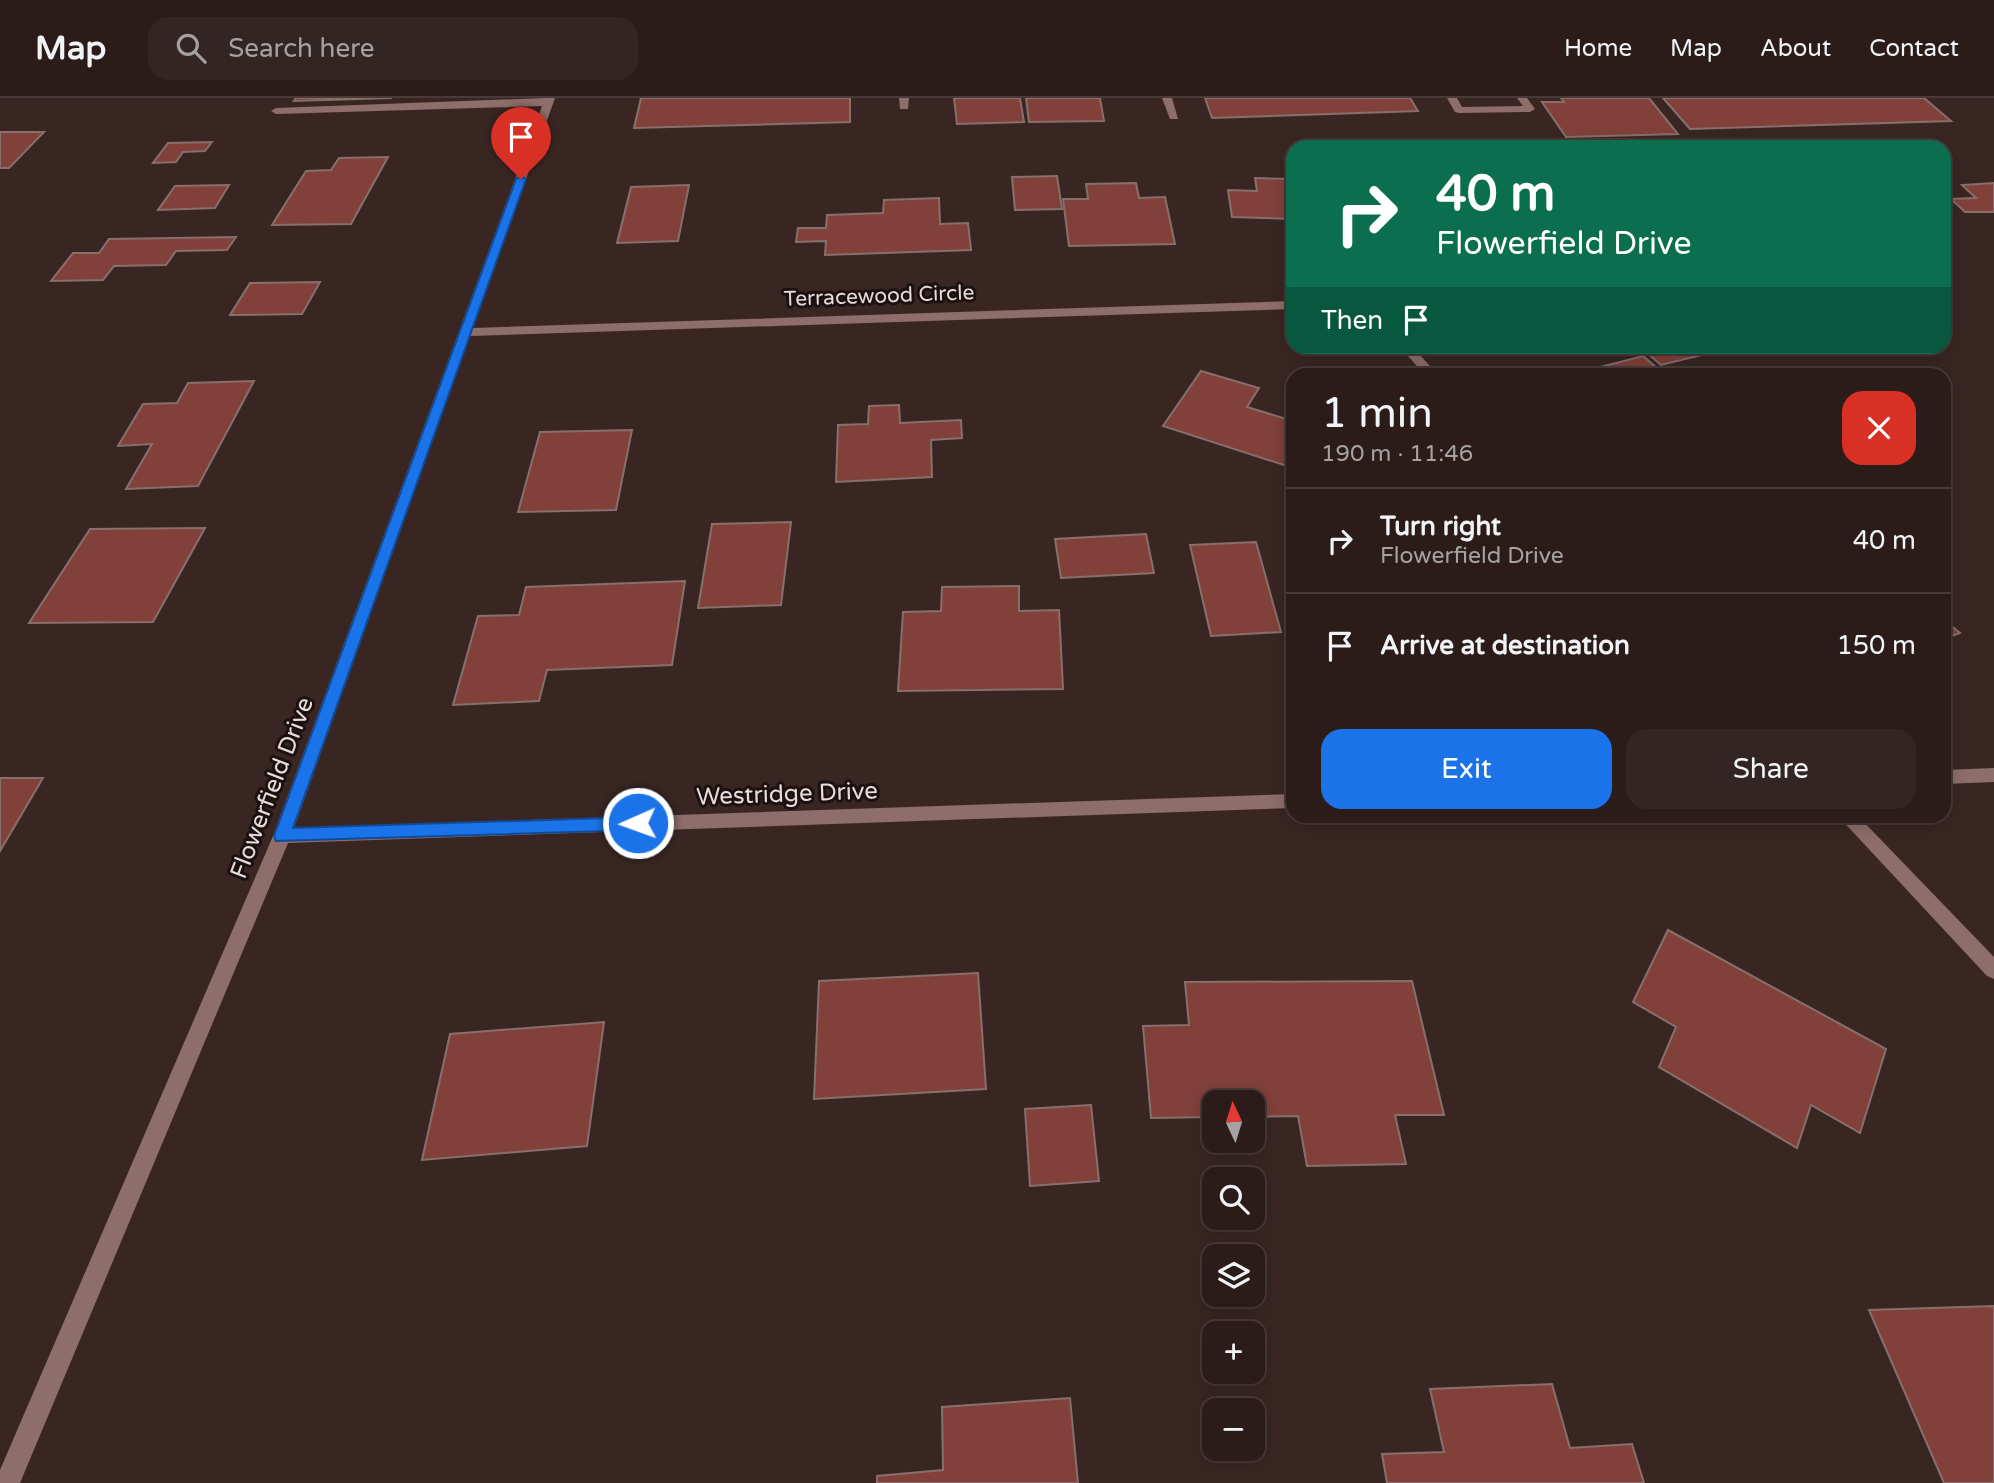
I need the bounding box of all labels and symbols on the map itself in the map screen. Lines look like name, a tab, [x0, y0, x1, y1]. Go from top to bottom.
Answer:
pin	[491, 107, 551, 179]
street label: Terracewood Circle	[783, 280, 975, 312]
street label: Flowerfield Drive	[224, 693, 320, 883]
street label: Westridge Drive	[696, 776, 878, 812]
position arrow	[601, 786, 675, 860]
north arrow	[1202, 1090, 1265, 1153]

